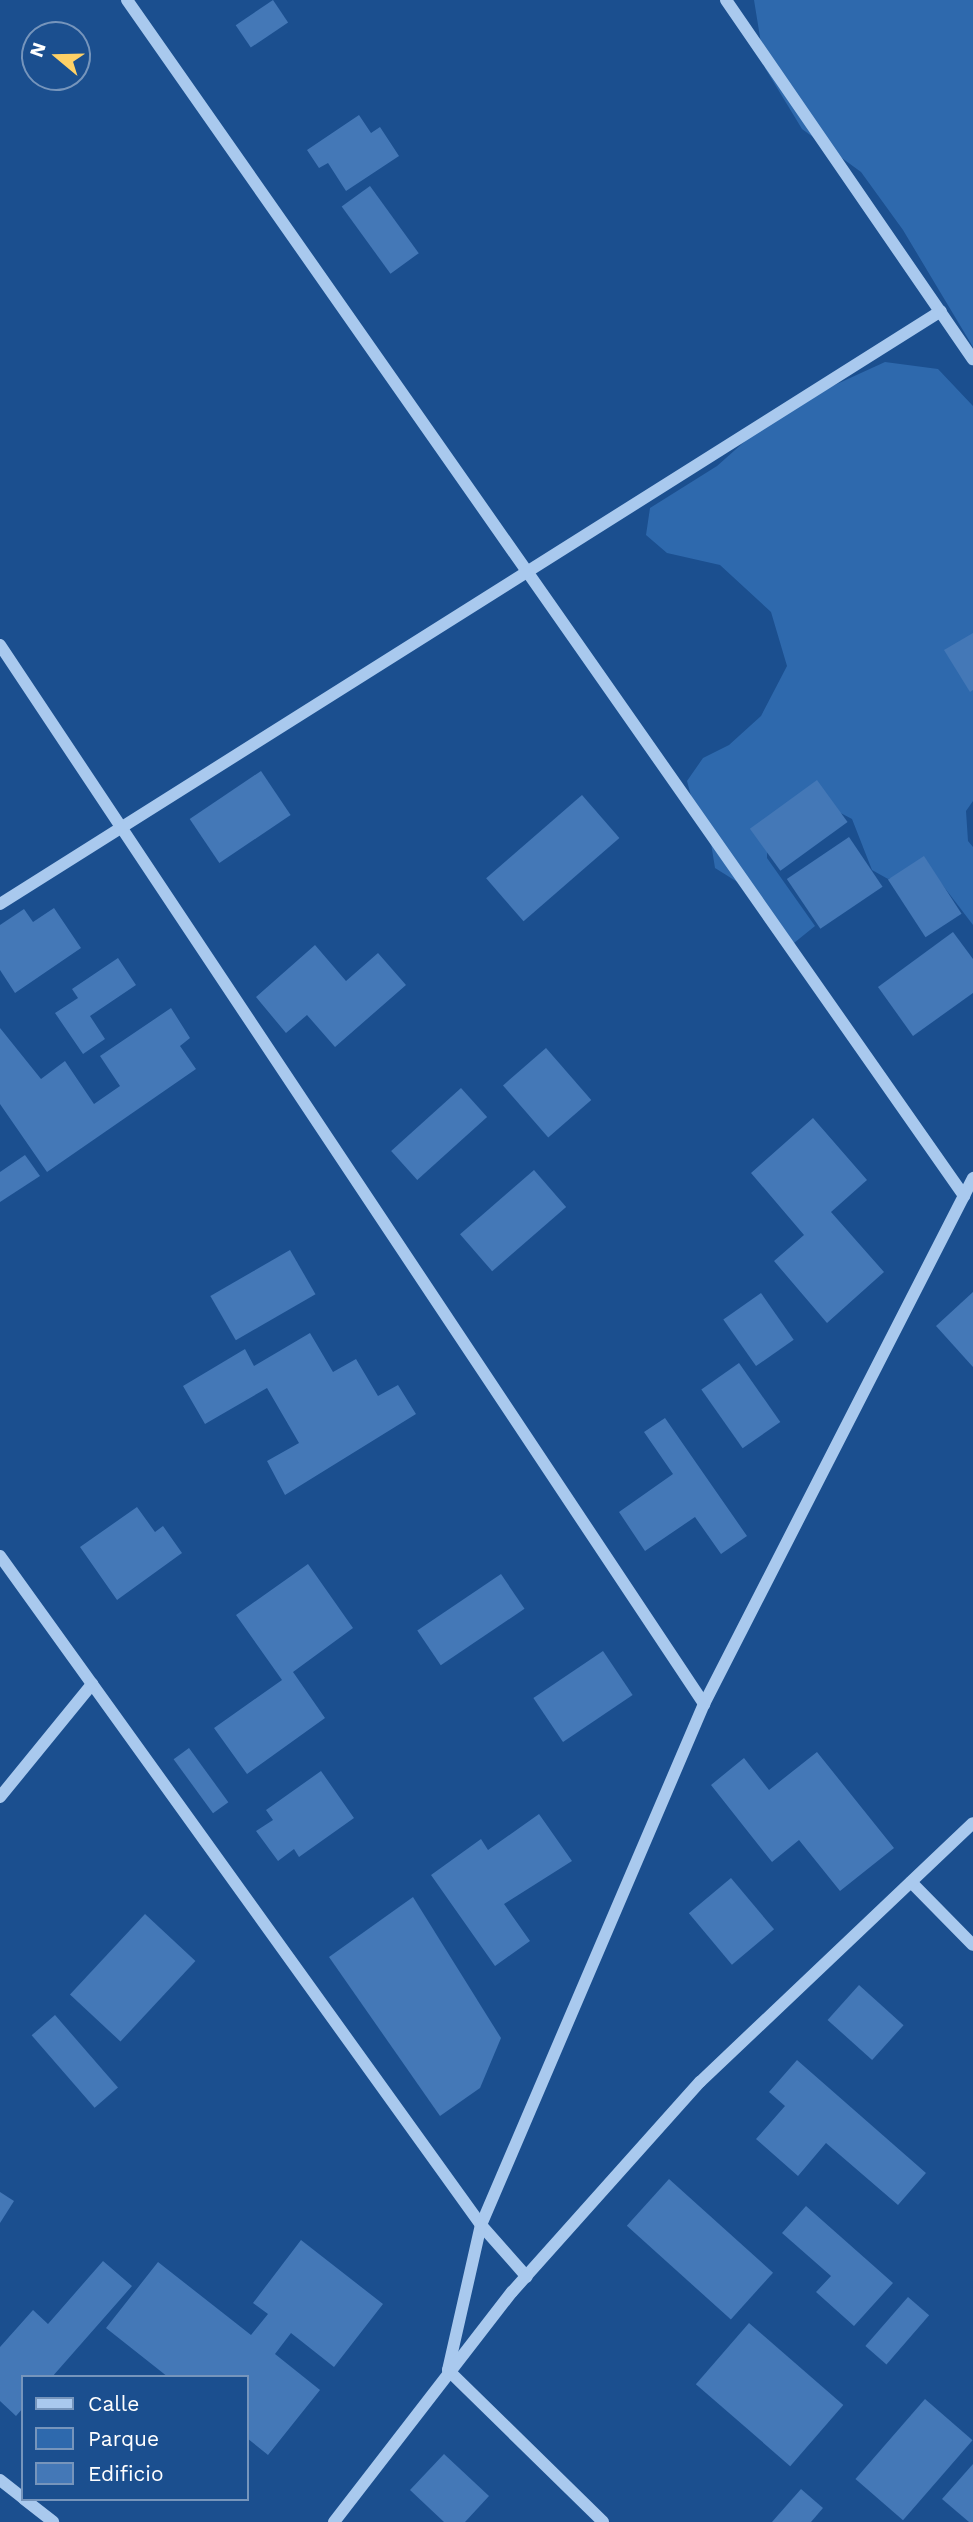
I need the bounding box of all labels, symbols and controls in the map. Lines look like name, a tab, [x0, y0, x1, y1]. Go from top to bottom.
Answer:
north arrow	[21, 21, 91, 91]
text: N	[24, 39, 51, 60]
legend	[21, 2375, 248, 2501]
text: Calle	[88, 2391, 139, 2416]
text: Parque	[88, 2426, 159, 2451]
text: Edificio	[88, 2461, 164, 2486]

